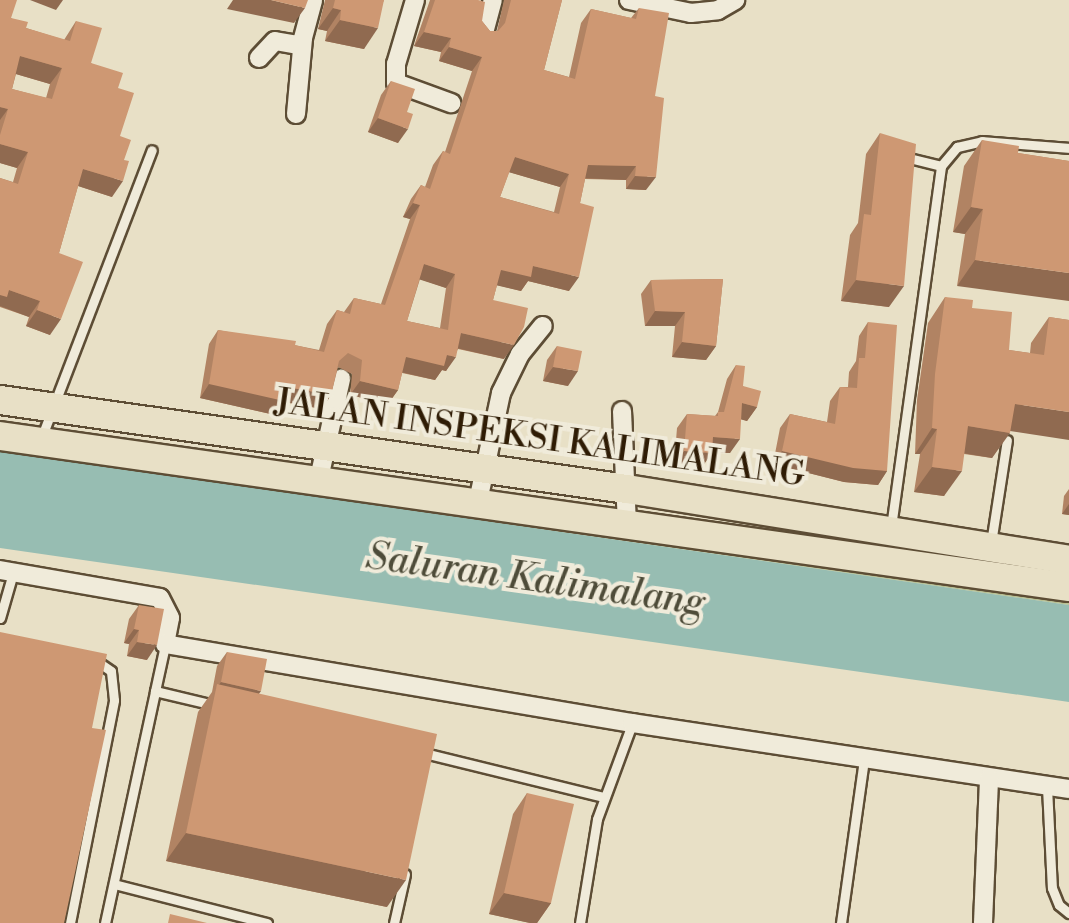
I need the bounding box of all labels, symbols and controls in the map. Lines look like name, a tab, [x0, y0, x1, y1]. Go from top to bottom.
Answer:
street label: JALAN INSPEKSI KALIMALANG	[272, 381, 808, 497]
water label: Saluran Kalimalang	[363, 534, 707, 626]

